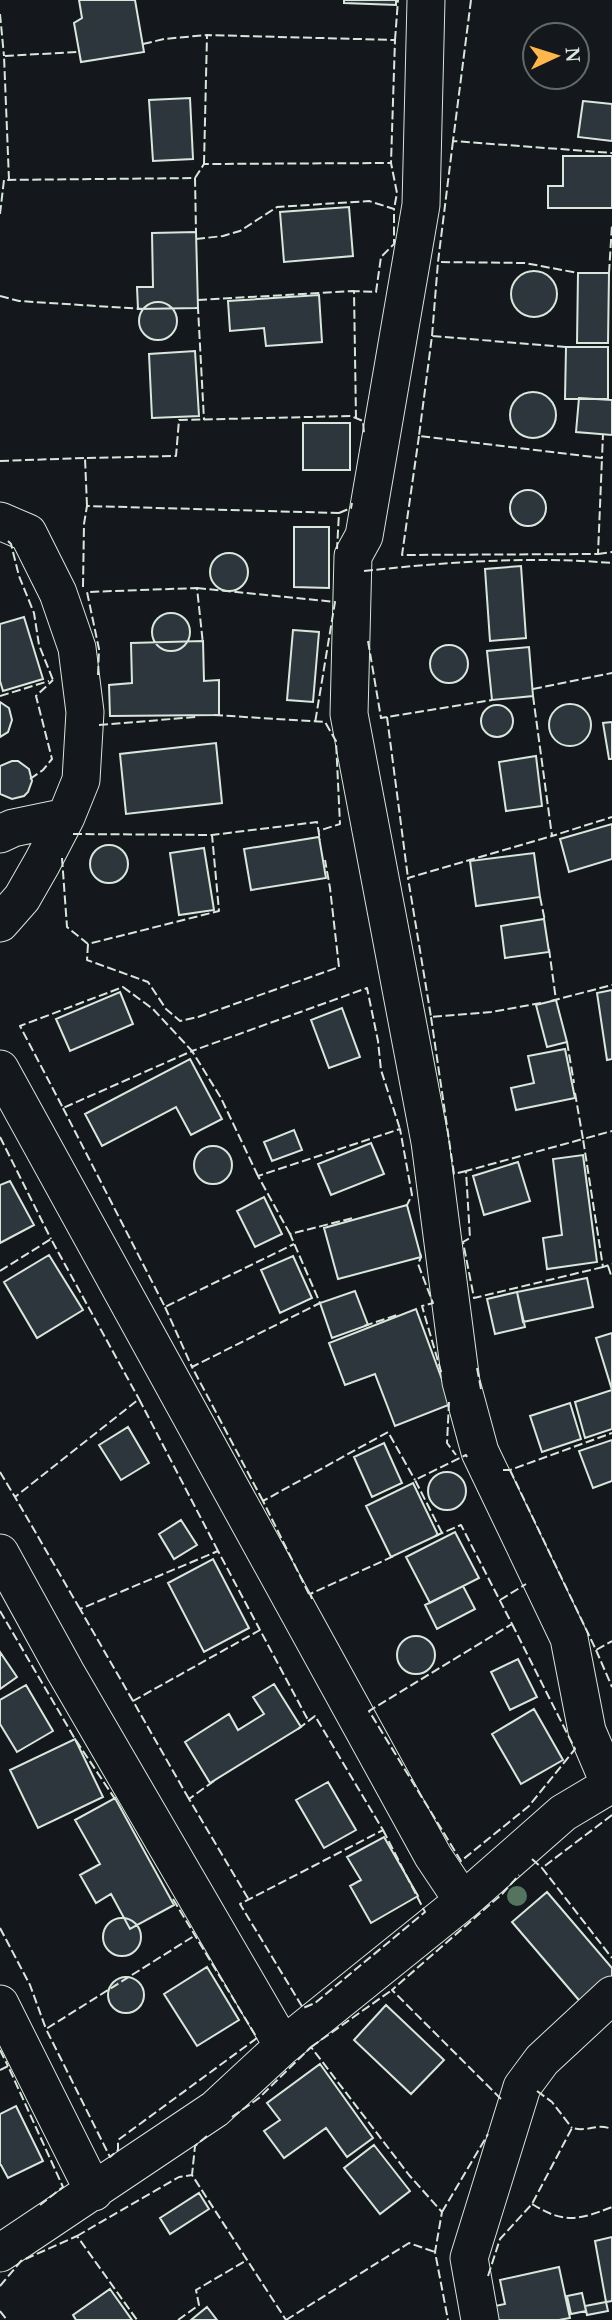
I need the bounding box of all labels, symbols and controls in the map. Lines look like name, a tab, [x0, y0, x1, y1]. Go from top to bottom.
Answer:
north arrow	[521, 21, 591, 91]
text: N	[559, 46, 586, 63]

